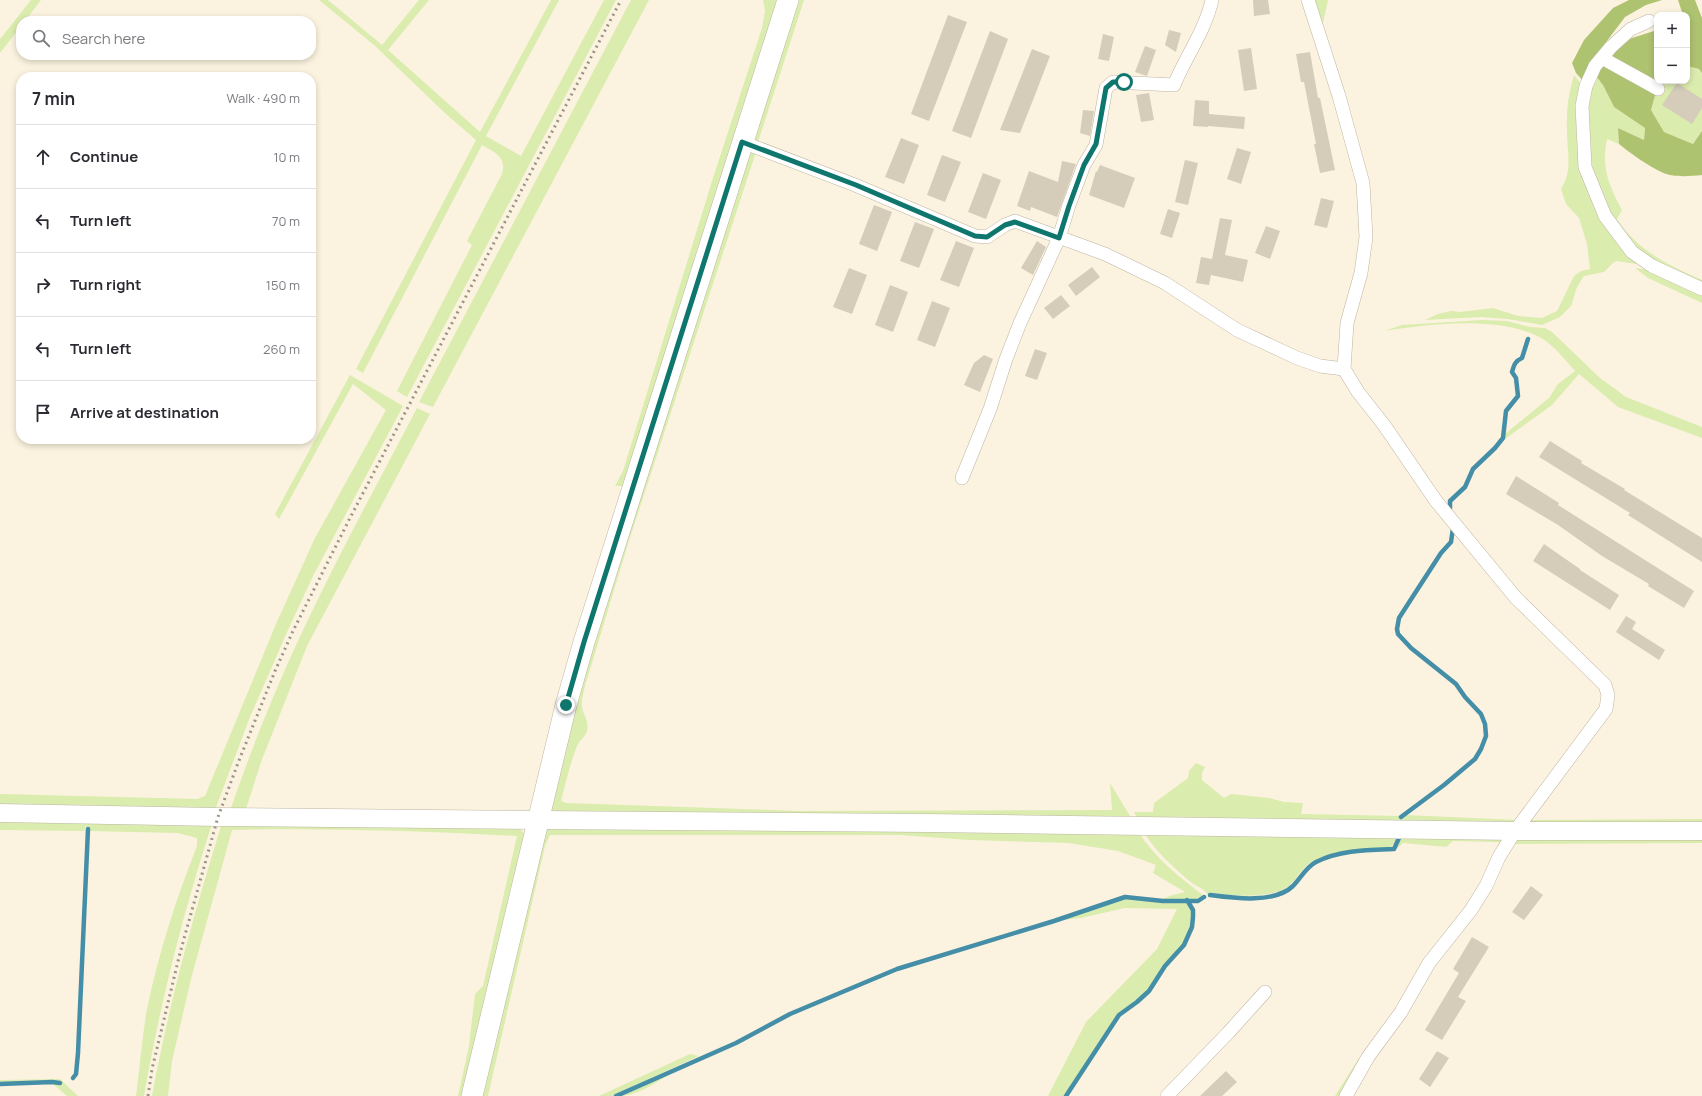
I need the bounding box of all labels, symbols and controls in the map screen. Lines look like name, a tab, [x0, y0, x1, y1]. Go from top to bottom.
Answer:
map controls	[1654, 12, 1690, 84]
button: +	[1654, 12, 1690, 48]
search box	[16, 16, 316, 60]
icon: search	[30, 27, 52, 49]
text: Search here	[62, 28, 145, 49]
button: −	[1654, 48, 1690, 84]
route start	[1115, 73, 1133, 91]
text: 7 min	[32, 87, 75, 110]
text: Walk · 490 m	[226, 89, 300, 107]
icon: ahead	[32, 146, 54, 168]
text: Continue	[70, 146, 138, 167]
text: 10 m	[273, 148, 300, 166]
icon: left	[32, 210, 54, 232]
text: Turn left	[70, 210, 132, 231]
text: 70 m	[272, 212, 300, 230]
icon: right	[32, 274, 54, 296]
text: Turn right	[70, 274, 141, 295]
text: 150 m	[266, 276, 300, 294]
icon: left	[32, 338, 54, 360]
text: Turn left	[70, 338, 132, 359]
text: 260 m	[263, 340, 300, 358]
icon: arrive	[32, 402, 54, 424]
text: Arrive at destination	[70, 402, 219, 423]
route end	[557, 696, 575, 714]

